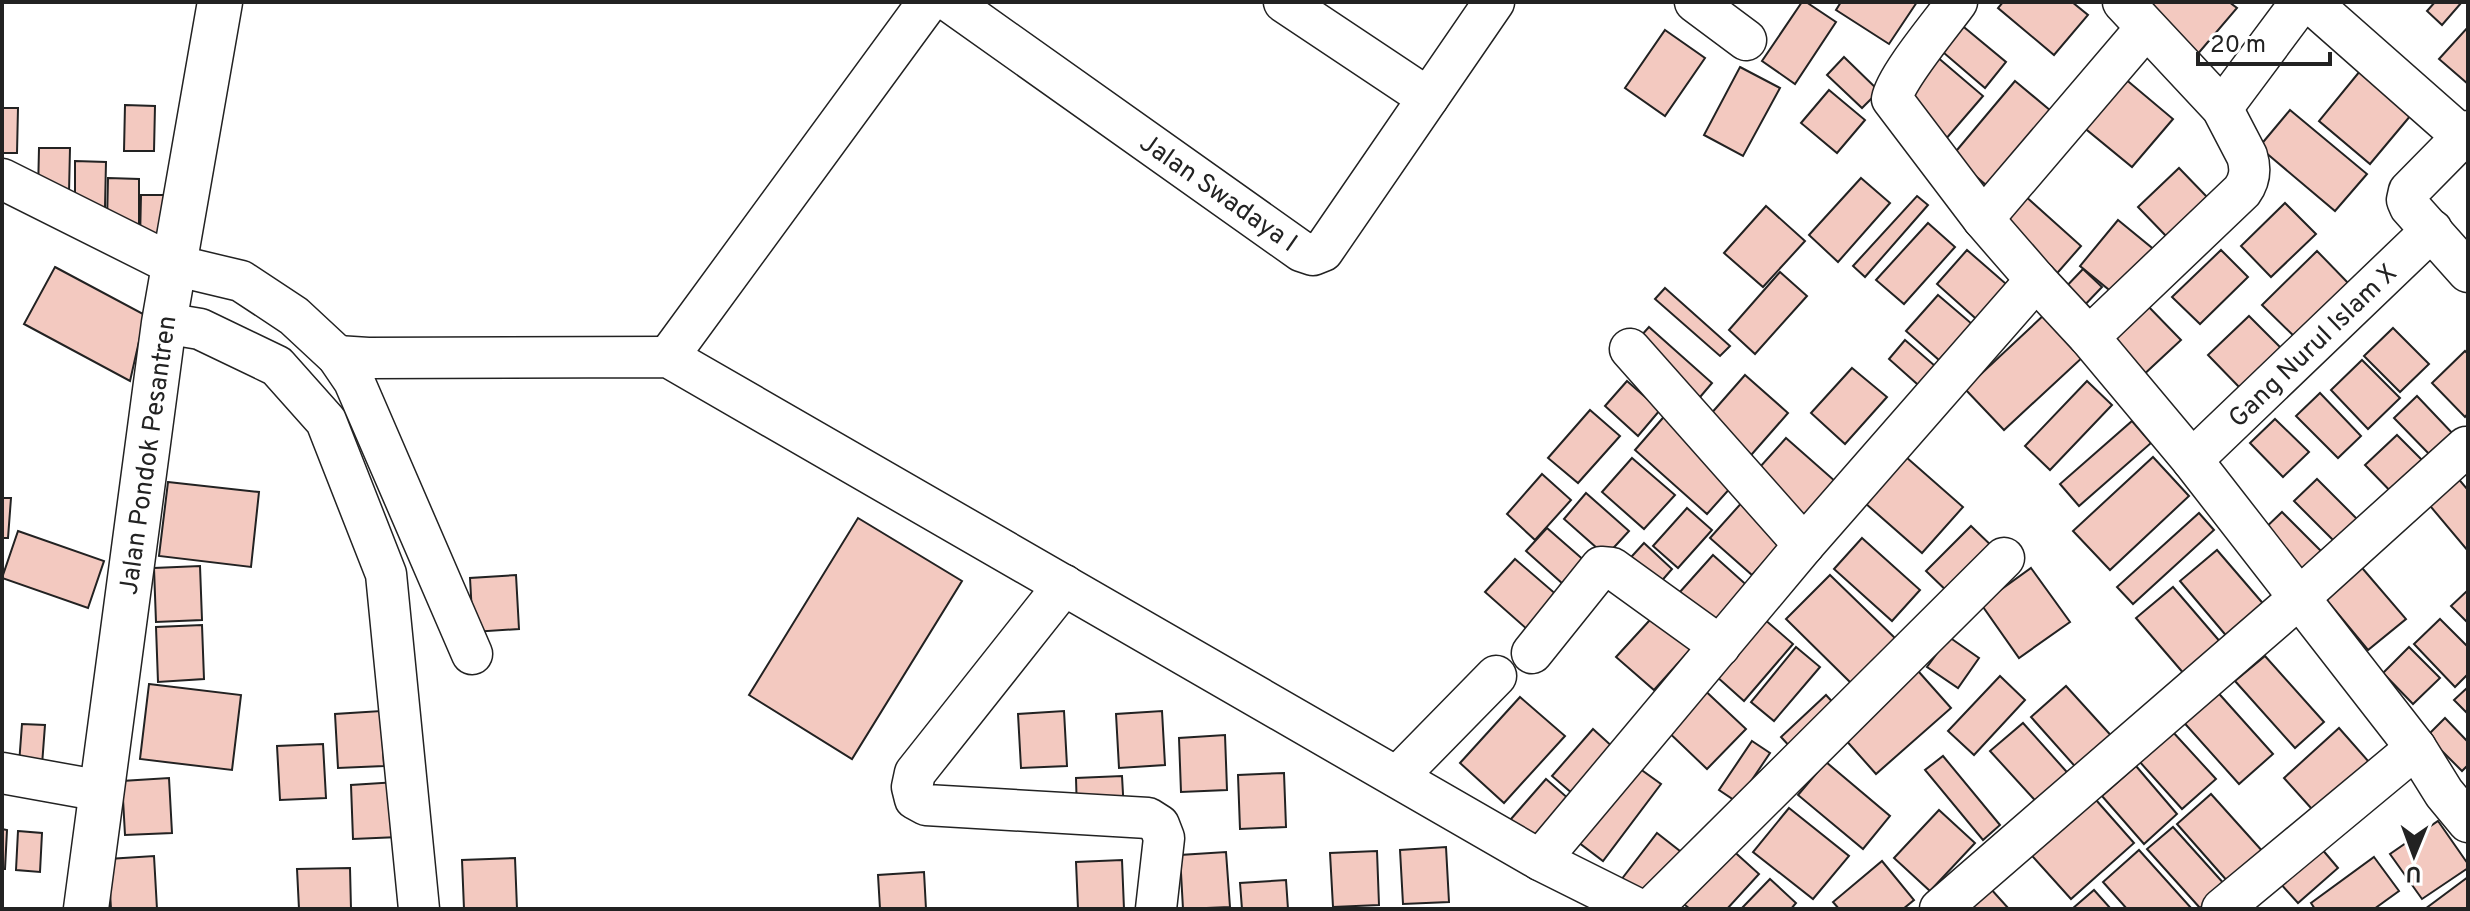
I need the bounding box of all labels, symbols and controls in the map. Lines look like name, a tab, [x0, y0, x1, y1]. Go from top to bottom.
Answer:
scale bar	[2198, 16, 2330, 66]
text: 20 m	[2210, 31, 2266, 61]
street label: Jalan Swadaya I	[1132, 127, 1303, 261]
street label: Gang Nurul Islam X	[2222, 258, 2405, 436]
street label: Jalan Pondok Pesantren	[114, 313, 185, 597]
north arrow	[2374, 815, 2454, 895]
text: U	[2406, 859, 2422, 886]

